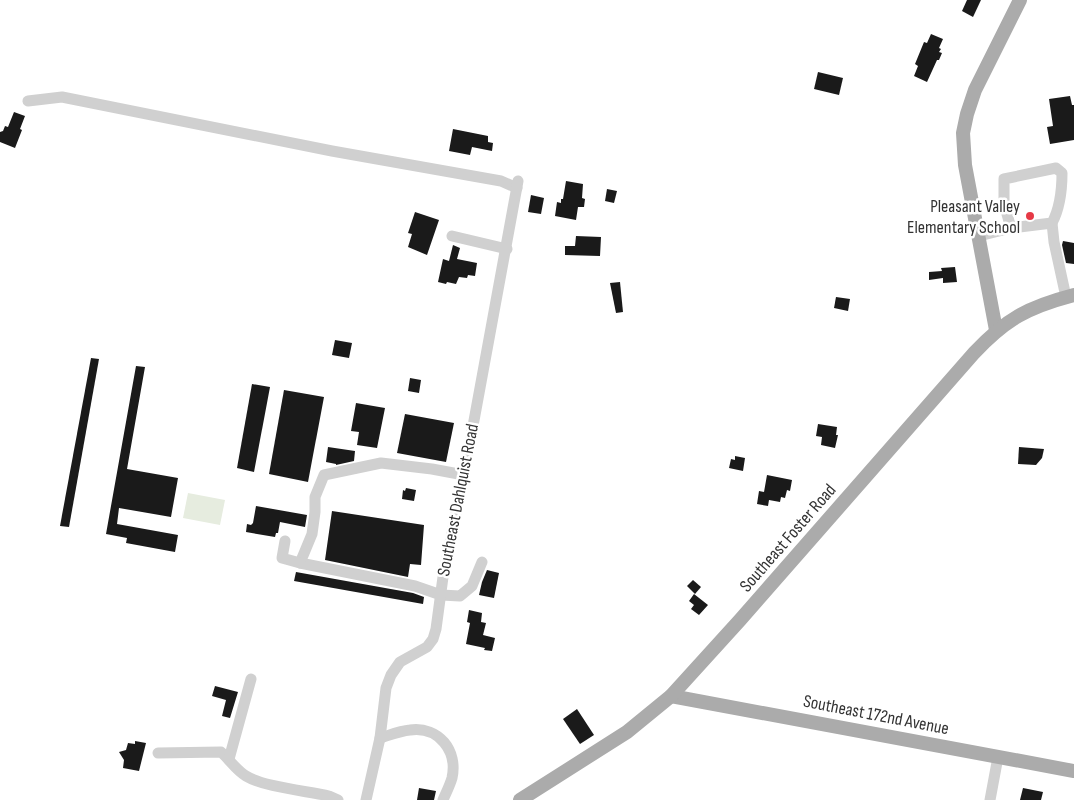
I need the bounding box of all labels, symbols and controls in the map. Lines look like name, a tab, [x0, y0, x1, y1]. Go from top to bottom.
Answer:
place label: Pleasant Valley Elementary School	[907, 196, 1020, 238]
marker: Pleasant Valley Elementary School	[1024, 210, 1036, 222]
street label: Southeast Dahlquist Road	[433, 422, 483, 578]
street label: Southeast Foster Road	[735, 480, 841, 596]
street label: Southeast 172nd Avenue	[801, 691, 951, 739]

